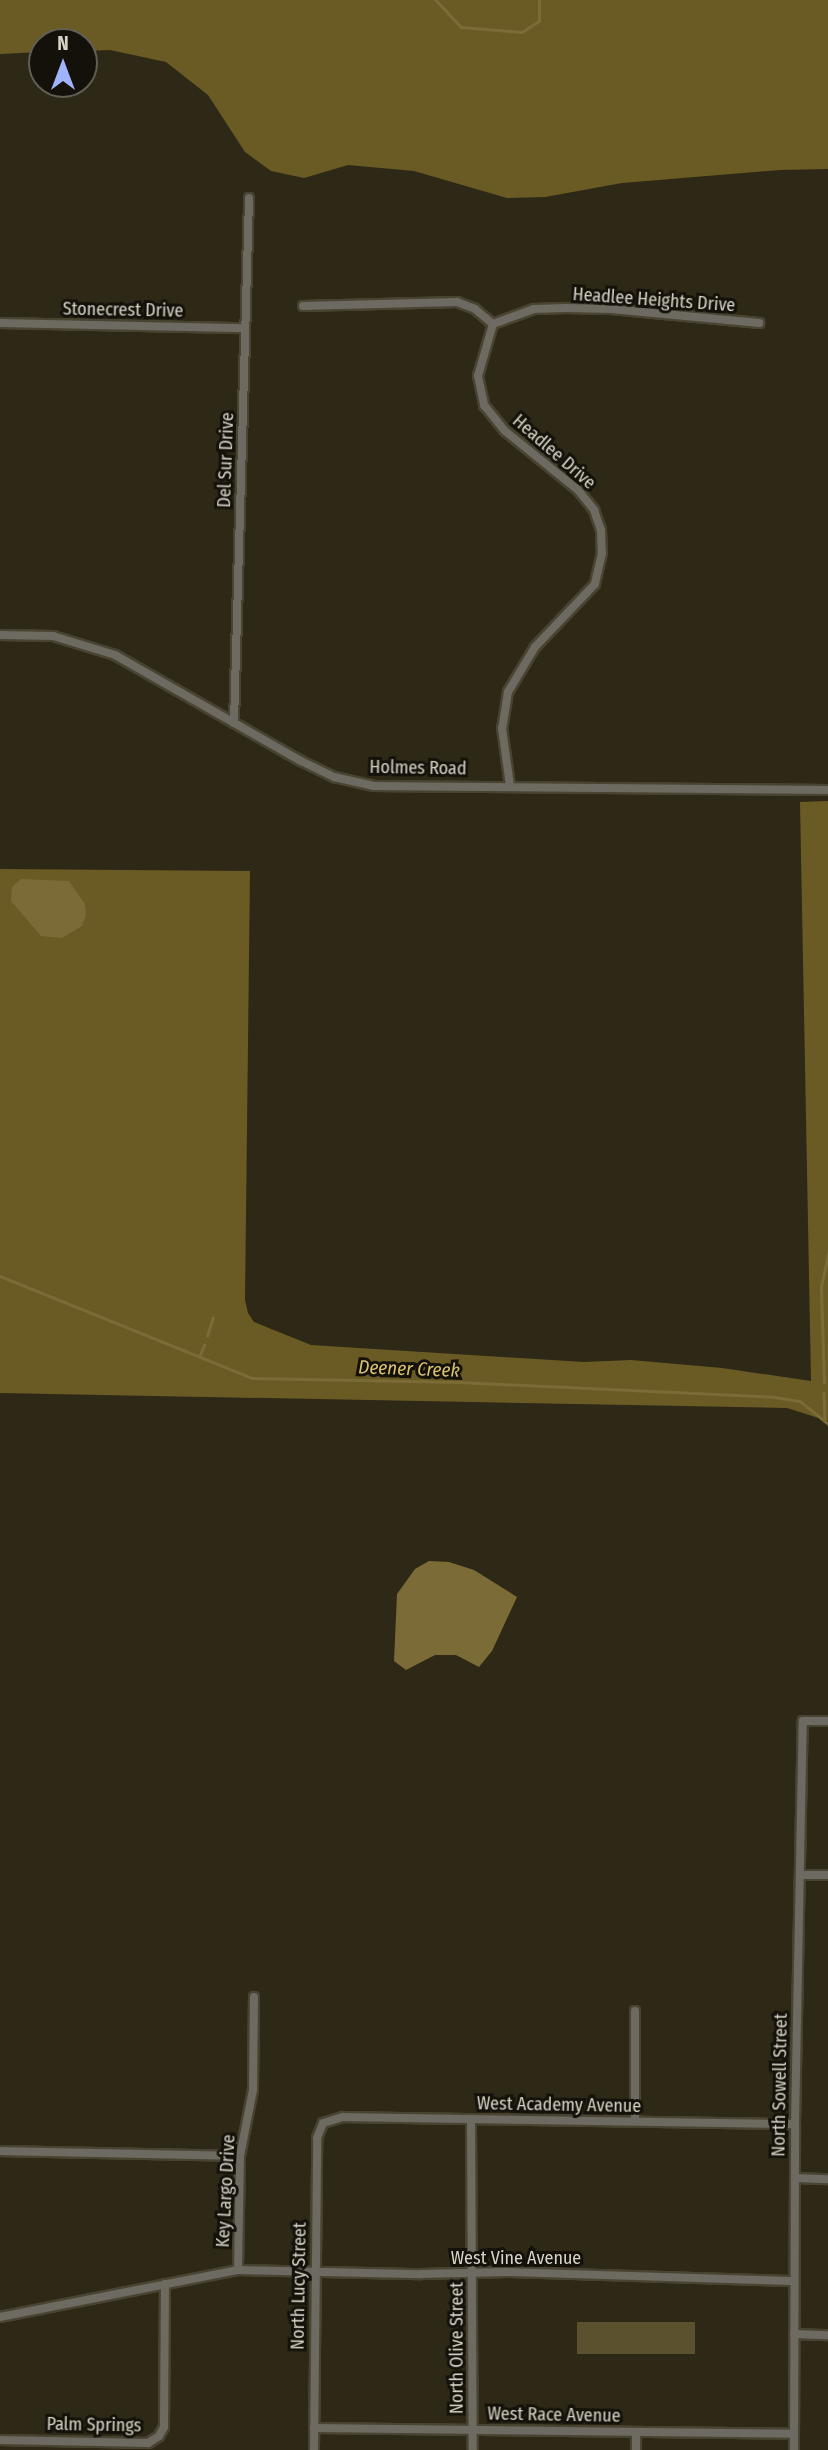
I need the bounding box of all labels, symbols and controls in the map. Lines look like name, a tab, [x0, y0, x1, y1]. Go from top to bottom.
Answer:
north arrow	[28, 28, 98, 98]
text: N	[57, 32, 69, 55]
street label: Headlee Heights Drive	[572, 284, 736, 316]
street label: Stonecrest Drive	[62, 298, 184, 322]
street label: Headlee Drive	[508, 410, 600, 494]
street label: Del Sur Drive	[214, 412, 238, 508]
street label: Holmes Road	[369, 756, 467, 780]
water label: Deener Creek	[358, 1356, 460, 1382]
street label: North Sowell Street	[768, 2013, 792, 2157]
street label: West Academy Avenue	[477, 2093, 641, 2117]
street label: Key Largo Drive	[212, 2134, 240, 2248]
street label: North Lucy Street	[287, 2222, 311, 2350]
street label: West Vine Avenue	[451, 2247, 581, 2269]
street label: North Olive Street	[446, 2282, 468, 2414]
street label: West Race Avenue	[487, 2403, 621, 2427]
street label: Palm Springs	[46, 2413, 142, 2437]

